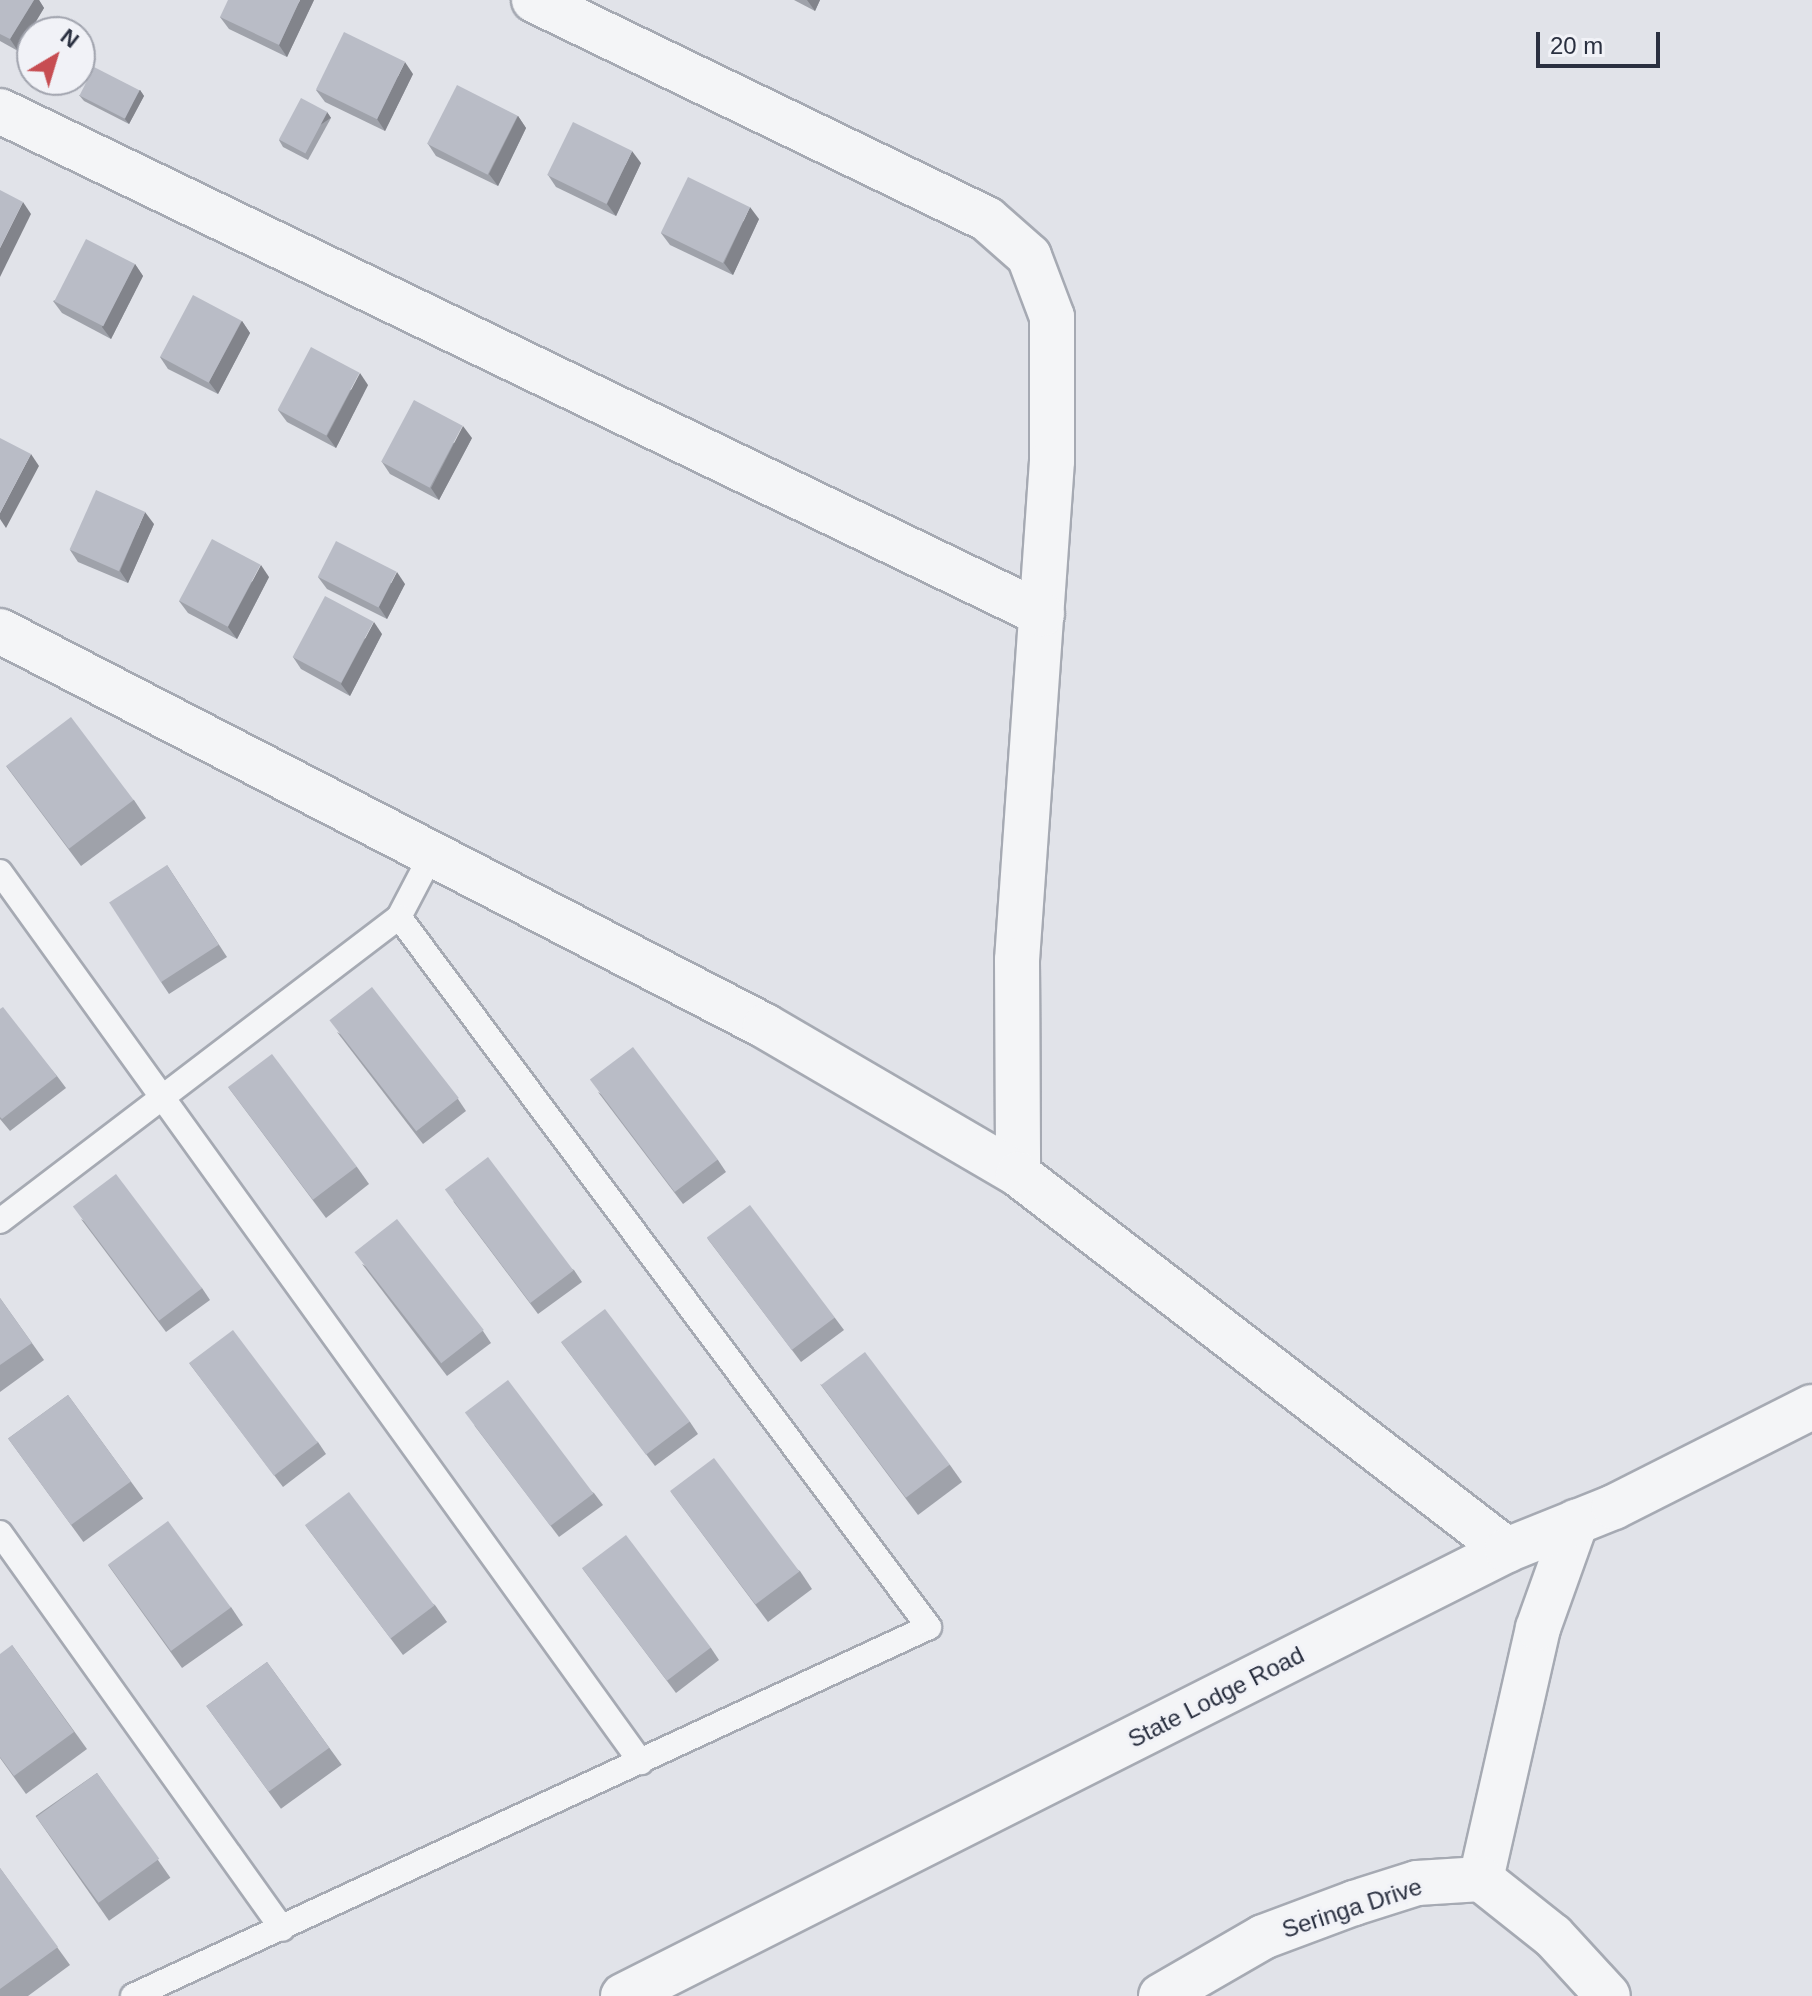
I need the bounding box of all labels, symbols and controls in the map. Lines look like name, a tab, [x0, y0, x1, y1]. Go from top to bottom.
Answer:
north arrow	[16, 16, 96, 96]
scale bar	[1540, 16, 1664, 66]
text: N	[56, 24, 84, 53]
text: 20 m	[1550, 32, 1603, 59]
street label: State Lodge Road	[1123, 1640, 1309, 1754]
street label: Seringa Drive	[1278, 1872, 1426, 1944]

